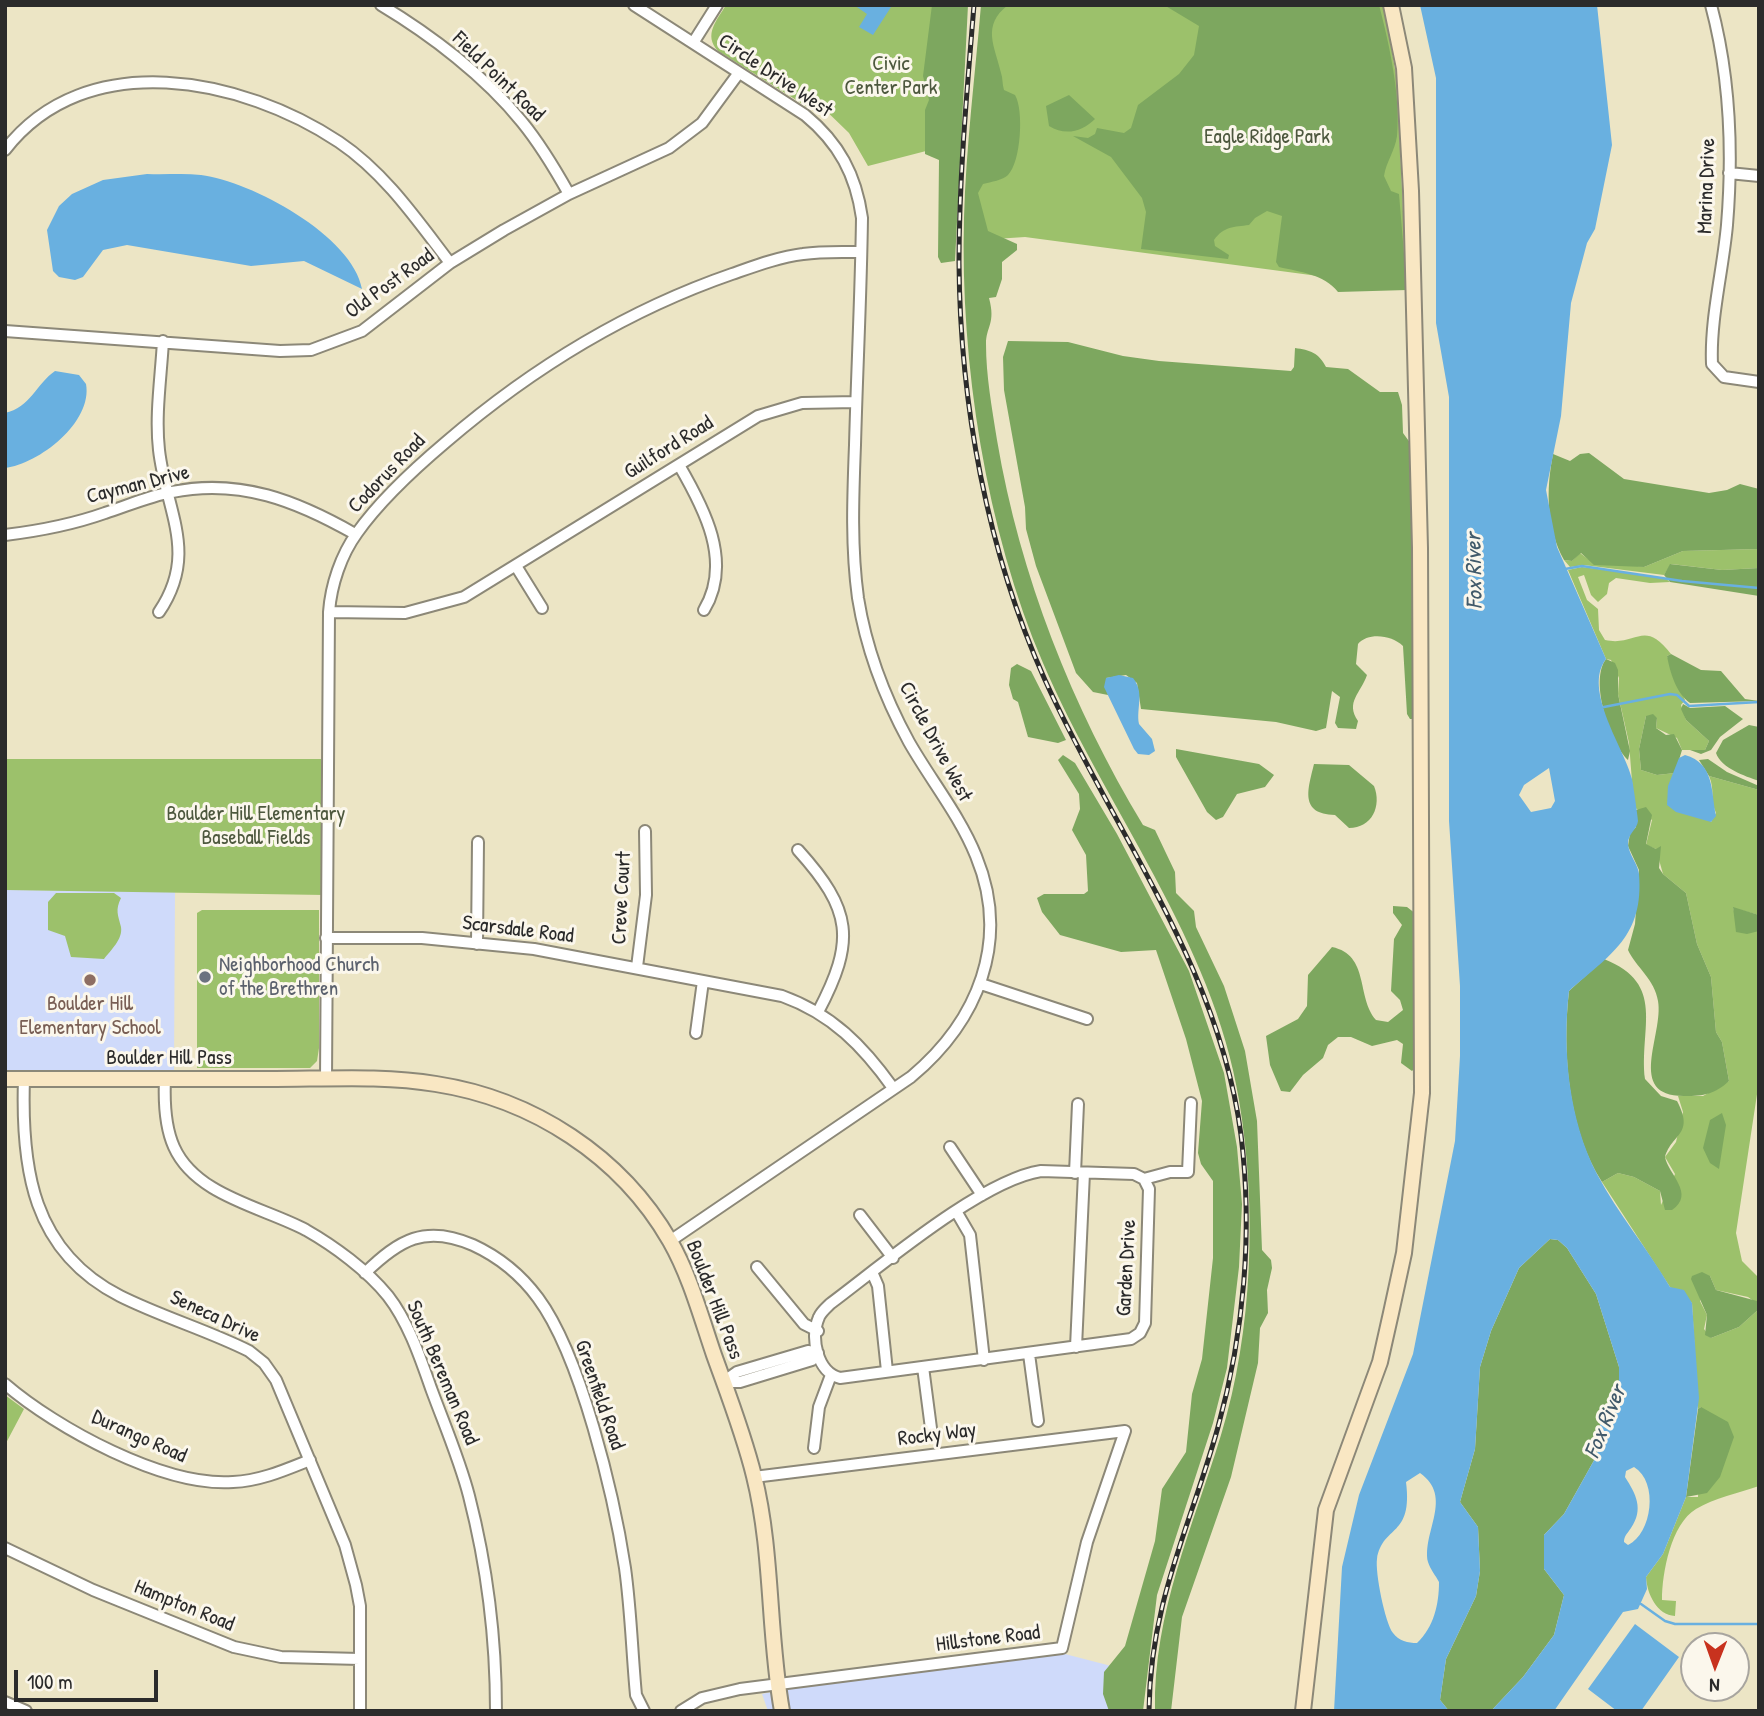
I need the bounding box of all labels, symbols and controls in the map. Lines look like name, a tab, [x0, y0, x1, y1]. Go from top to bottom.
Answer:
street label: Field Point Road	[447, 27, 549, 127]
street label: Circle Drive West	[713, 29, 837, 123]
park label: Civic Center Park	[845, 51, 937, 101]
park label: Eagle Ridge Park	[1204, 124, 1330, 150]
street label: Marina Drive	[1693, 138, 1721, 234]
street label: Old Post Road	[341, 243, 439, 325]
street label: Guilford Road	[620, 411, 718, 485]
street label: Codorus Road	[343, 429, 431, 519]
street label: Cayman Drive	[84, 460, 192, 510]
water label: Fox River	[1461, 533, 1489, 609]
street label: Circle Drive West	[893, 678, 977, 806]
park label: Boulder Hill Elementary Baseball Fields	[167, 801, 345, 851]
street label: Creve Court	[607, 851, 637, 945]
street label: Scarsdale Road	[461, 911, 575, 949]
place label: Neighborhood Church of the Brethren	[219, 952, 379, 1002]
marker: Neighborhood Church of the Brethren	[197, 969, 213, 985]
marker: Boulder Hill Elementary School	[82, 972, 98, 988]
place label: Boulder Hill Elementary School	[19, 991, 161, 1041]
street label: Boulder Hill Pass	[106, 1045, 232, 1071]
street label: Garden Drive	[1112, 1219, 1142, 1317]
street label: Boulder Hill Pass	[680, 1237, 748, 1363]
street label: Seneca Drive	[166, 1285, 264, 1349]
street label: South Bereman Road	[400, 1297, 484, 1449]
street label: Greenfield Road	[569, 1337, 629, 1453]
water label: Fox River	[1579, 1381, 1633, 1463]
street label: Durango Road	[88, 1405, 190, 1469]
street label: Rocky Way	[896, 1418, 978, 1452]
street label: Hampton Road	[130, 1575, 238, 1637]
street label: Hillstone Road	[935, 1620, 1041, 1658]
north arrow	[1680, 1632, 1750, 1702]
scale bar	[18, 1656, 161, 1700]
text: 100 m	[27, 1667, 73, 1696]
text: N	[1709, 1673, 1720, 1699]

